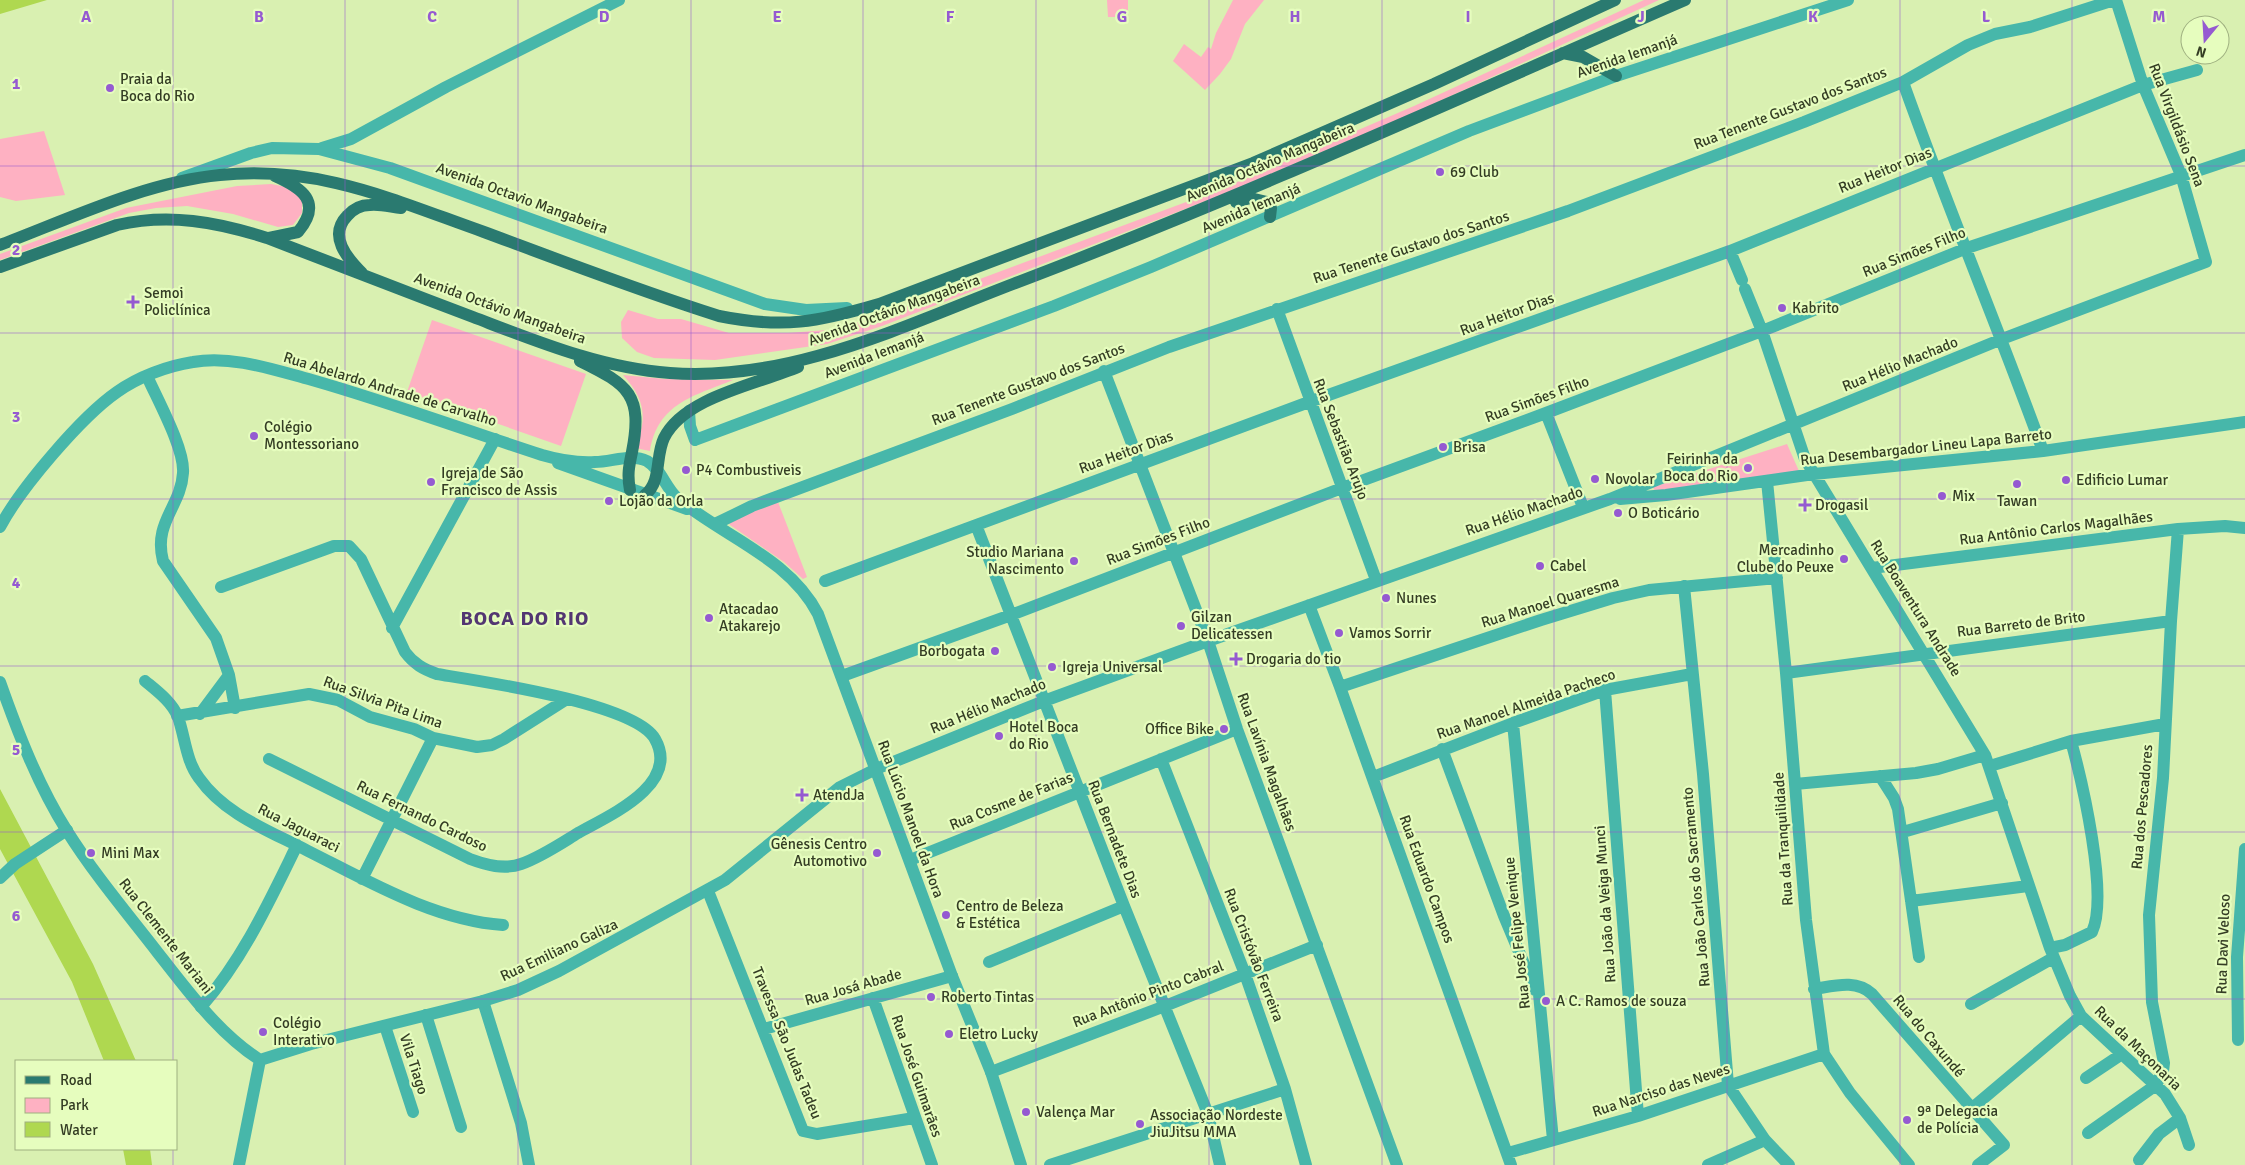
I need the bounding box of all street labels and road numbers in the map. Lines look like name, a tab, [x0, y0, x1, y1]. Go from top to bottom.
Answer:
street label: Avenida Iemanjá	[1574, 30, 1680, 82]
street label: Rua Virgildásio Sena	[2145, 61, 2209, 189]
street label: Rua Tenente Gustavo dos Santos	[1691, 63, 1889, 153]
street label: Avenida Octávio Mangabeira	[1183, 118, 1357, 206]
street label: Rua Heitor Dias	[1836, 143, 1935, 197]
street label: Avenida Octavio Mangabeira	[434, 159, 610, 237]
street label: Avenida Iemanjá	[1199, 179, 1303, 237]
street label: Rua Tenente Gustavo dos Santos	[1311, 207, 1512, 287]
street label: Rua Simões Filho	[1860, 223, 1968, 281]
street label: Avenida Octávio Mangabeira	[412, 269, 588, 347]
street label: Avenida Octávio Mangabeira	[806, 271, 982, 349]
street label: Rua Heitor Dias	[1457, 288, 1557, 339]
street label: Avenida Iemanjá	[821, 328, 927, 382]
street label: Rua Hélio Machado	[1840, 333, 1961, 395]
street label: Rua Tenente Gustavo dos Santos	[929, 339, 1127, 429]
street label: Rua Abelardo Andrade de Carvalho	[281, 348, 499, 430]
street label: Rua Simões Filho	[1482, 372, 1592, 426]
street label: Rua Sebastião Arujo	[1310, 376, 1373, 502]
street label: Rua Desembargador Lineu Lapa Barreto	[1799, 425, 2053, 469]
street label: Rua Heitor Dias	[1076, 426, 1176, 477]
street label: Rua Hélio Machado	[1463, 482, 1585, 540]
street label: Rua Antônio Carlos Magalhães	[1958, 507, 2154, 549]
street label: Rua Simões Filho	[1104, 513, 1213, 569]
street label: Rua Boaventura Andrade	[1867, 536, 1965, 680]
street label: Rua Manoel Quaresma	[1479, 572, 1621, 632]
street label: Rua Barreto de Brito	[1956, 607, 2086, 641]
street label: Rua Manoel Almeida Pacheco	[1434, 665, 1618, 743]
street label: Rua Silvia Pita Lima	[321, 672, 445, 732]
street label: Rua Hélio Machado	[928, 675, 1049, 737]
street label: Rua Lavínia Magalhães	[1234, 690, 1301, 834]
street label: Rua Lúcio Manoel da Hora	[874, 738, 948, 900]
street label: Rua dos Pescadores	[2128, 743, 2156, 870]
street label: Rua Cosme de Farias	[947, 768, 1076, 834]
street label: Rua da Tranquilidade	[1769, 772, 1797, 906]
street label: Rua Fernando Cardoso	[354, 777, 491, 856]
street label: Rua Bernadete Dias	[1084, 777, 1146, 901]
street label: Rua João Carlos do Sacramento	[1678, 786, 1714, 988]
street label: Rua Jaguaraci	[255, 800, 343, 856]
street label: Rua Eduardo Campos	[1395, 812, 1459, 946]
street label: Rua João da Veiga Munci	[1591, 825, 1619, 983]
street label: Rua José Felipe Venique	[1500, 856, 1534, 1010]
street label: Rua Clemente Mariani	[115, 875, 217, 997]
street label: Rua Cristóvão Ferreira	[1220, 886, 1288, 1024]
street label: Rua Davi Veloso	[2212, 893, 2234, 995]
street label: Rua Emiliano Galiza	[497, 915, 621, 985]
street label: Rua Antônio Pinto Cabral	[1070, 957, 1226, 1031]
street label: Travessa São Judas Tadeu	[748, 964, 826, 1122]
street label: Rua Josá Abade	[803, 965, 903, 1009]
street label: Rua do Caxundé	[1889, 991, 1969, 1081]
street label: Rua da Maçonaria	[2091, 1002, 2185, 1094]
street label: Rua José Guimarães	[888, 1012, 947, 1140]
street label: Vila Tiago	[396, 1031, 432, 1097]
street label: Rua Narciso das Neves	[1590, 1059, 1732, 1121]

